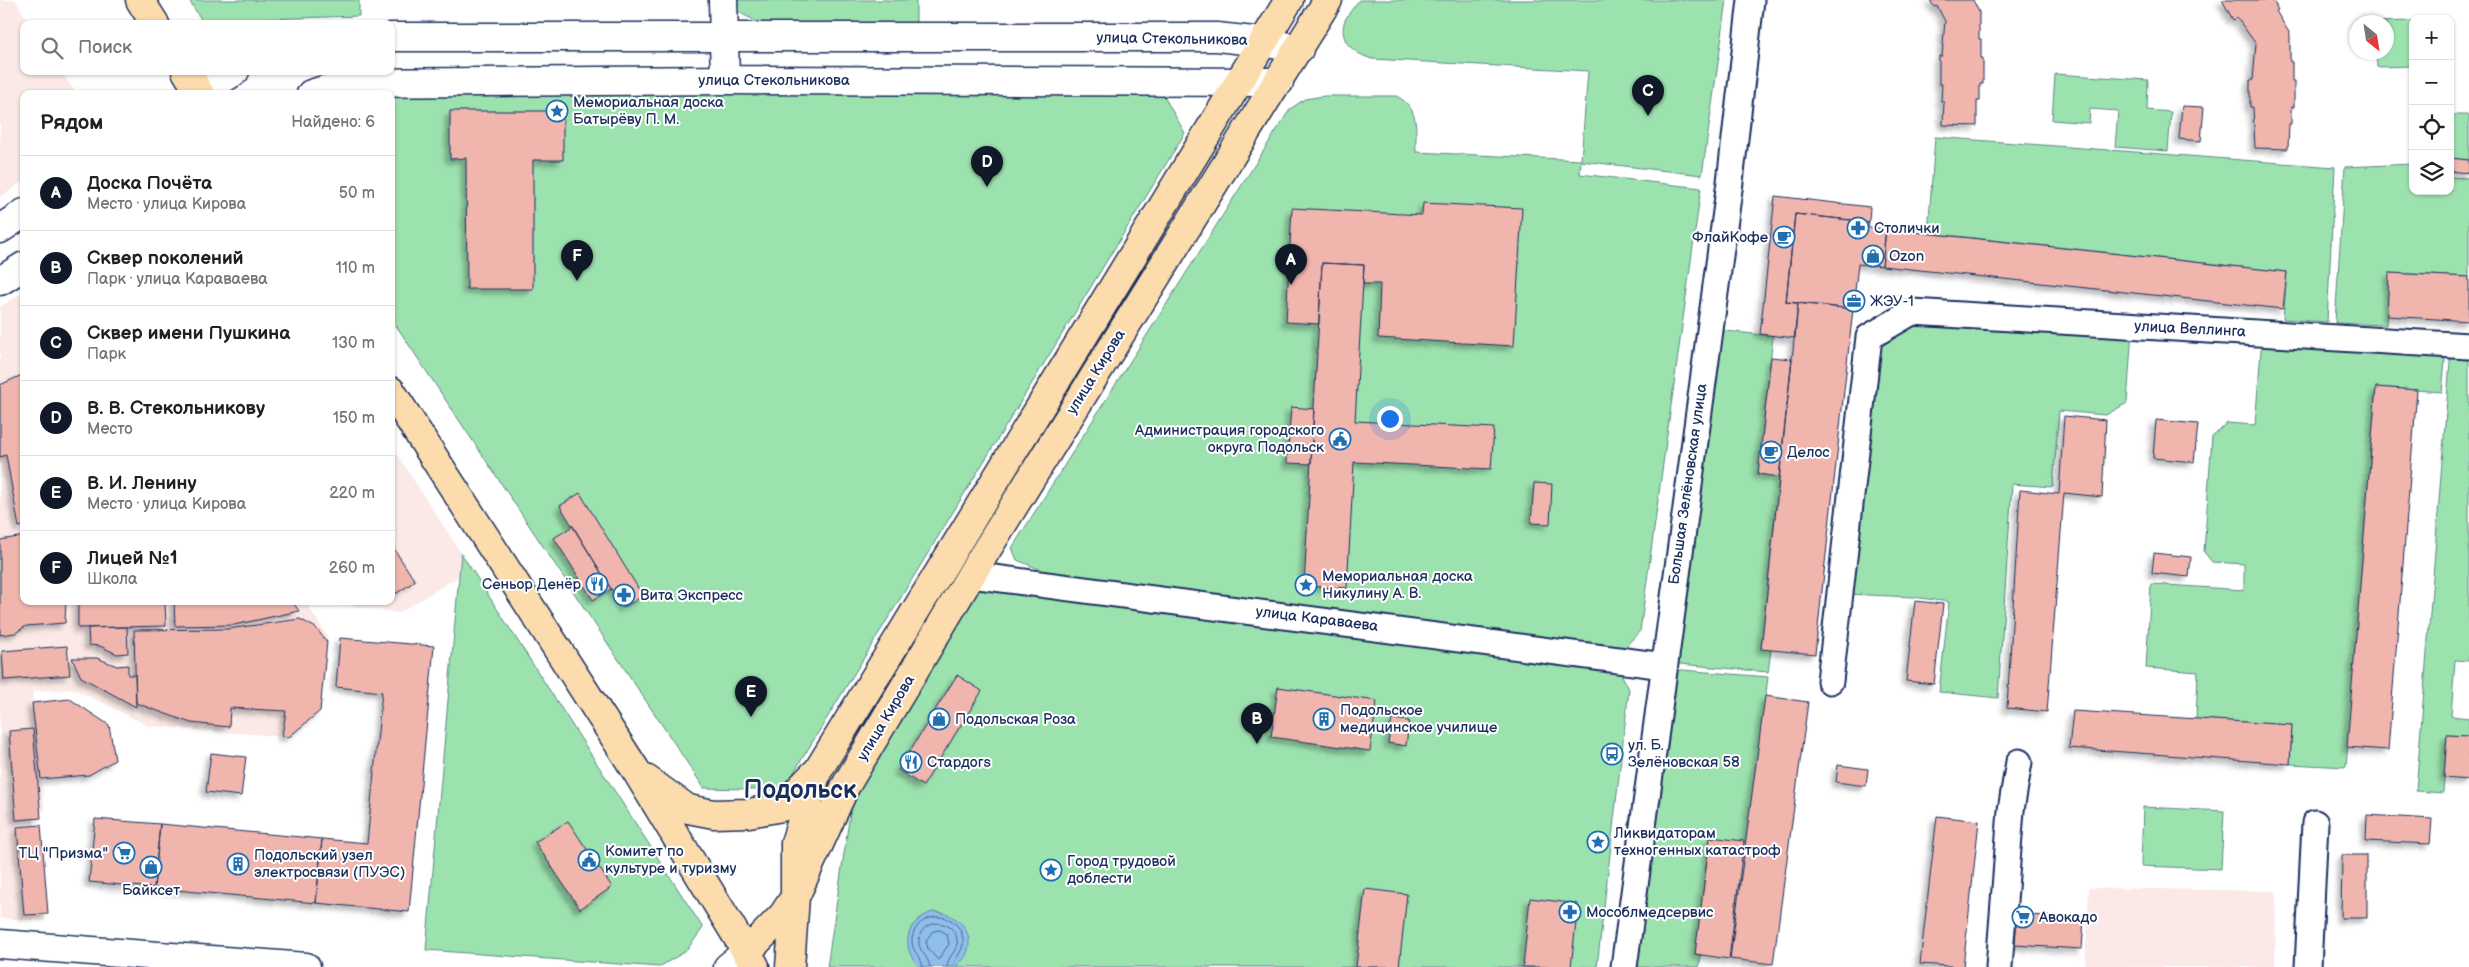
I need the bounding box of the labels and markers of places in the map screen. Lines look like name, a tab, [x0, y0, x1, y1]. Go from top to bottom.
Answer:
pin: C	[1632, 75, 1664, 116]
place label: Мемориальная доска Батырёву П. М.	[573, 93, 724, 129]
place icon: Мемориальная доска Батырёву П. М.	[545, 99, 569, 123]
pin: D	[971, 146, 1003, 187]
pharmacy icon: Столички	[1846, 216, 1870, 240]
place label: Столички	[1874, 219, 1940, 238]
cafe icon: ФлайКофе	[1772, 225, 1796, 249]
place label: ФлайКофе	[1692, 228, 1768, 247]
pin: F	[561, 240, 593, 281]
pin: A	[1275, 244, 1307, 285]
shop icon: Ozon	[1861, 244, 1885, 268]
place label: Ozon	[1889, 247, 1924, 266]
office icon: ЖЭУ-1	[1842, 289, 1866, 313]
place label: ЖЭУ-1	[1870, 292, 1914, 311]
place label: Администрация городского округа Подольск	[1134, 421, 1324, 457]
public building icon: Администрация городского округа Подольск	[1328, 427, 1352, 451]
cafe icon: Делос	[1759, 440, 1783, 464]
place label: Делос	[1787, 443, 1830, 462]
place label: Мемориальная доска Никулину А. В.	[1322, 567, 1473, 603]
restaurant icon: Сеньор Денёр	[585, 572, 609, 596]
place icon: Мемориальная доска Никулину А. В.	[1294, 573, 1318, 597]
place label: Сеньор Денёр	[482, 575, 582, 594]
pharmacy icon: Вита Экспресс	[612, 583, 636, 607]
place label: Вита Экспресс	[640, 586, 744, 605]
pin: E	[735, 676, 767, 717]
place label: Подольское медицинское училище	[1340, 701, 1497, 737]
pin: B	[1241, 703, 1273, 744]
shop icon: Подольская Роза	[927, 707, 951, 731]
building icon: Подольское медицинское училище	[1312, 707, 1336, 731]
place label: Подольская Роза	[955, 710, 1076, 729]
place label: ул. Б. Зелёновская 58	[1628, 736, 1740, 772]
bus stop icon: ул. Б. Зелёновская 58	[1600, 742, 1624, 766]
restaurant icon: Стардогs	[899, 750, 923, 774]
place label: Стардогs	[927, 753, 992, 772]
place label: Ликвидаторам техногенных катастроф	[1613, 824, 1781, 860]
place icon: Ликвидаторам техногенных катастроф	[1586, 830, 1610, 854]
supermarket icon: ТЦ "Призма"	[112, 841, 136, 865]
place label: Комитет по культуре и туризму	[605, 842, 737, 878]
place label: ТЦ "Призма"	[19, 844, 108, 863]
place label: Подольский узел электросвязи (ПУЭС)	[254, 846, 405, 882]
public building icon: Комитет по культуре и туризму	[577, 848, 601, 872]
building icon: Подольский узел электросвязи (ПУЭС)	[226, 852, 250, 876]
place label: Город трудовой доблести	[1067, 852, 1176, 888]
shop icon: Байксет	[139, 855, 163, 879]
place icon: Город трудовой доблести	[1039, 858, 1063, 882]
place label: Байксет	[122, 881, 180, 900]
pharmacy icon: Мособлмедсервис	[1558, 900, 1582, 924]
place label: Мособлмедсервис	[1586, 903, 1714, 922]
supermarket icon: Авокадо	[2011, 905, 2035, 929]
place label: Авокадо	[2038, 908, 2097, 927]

